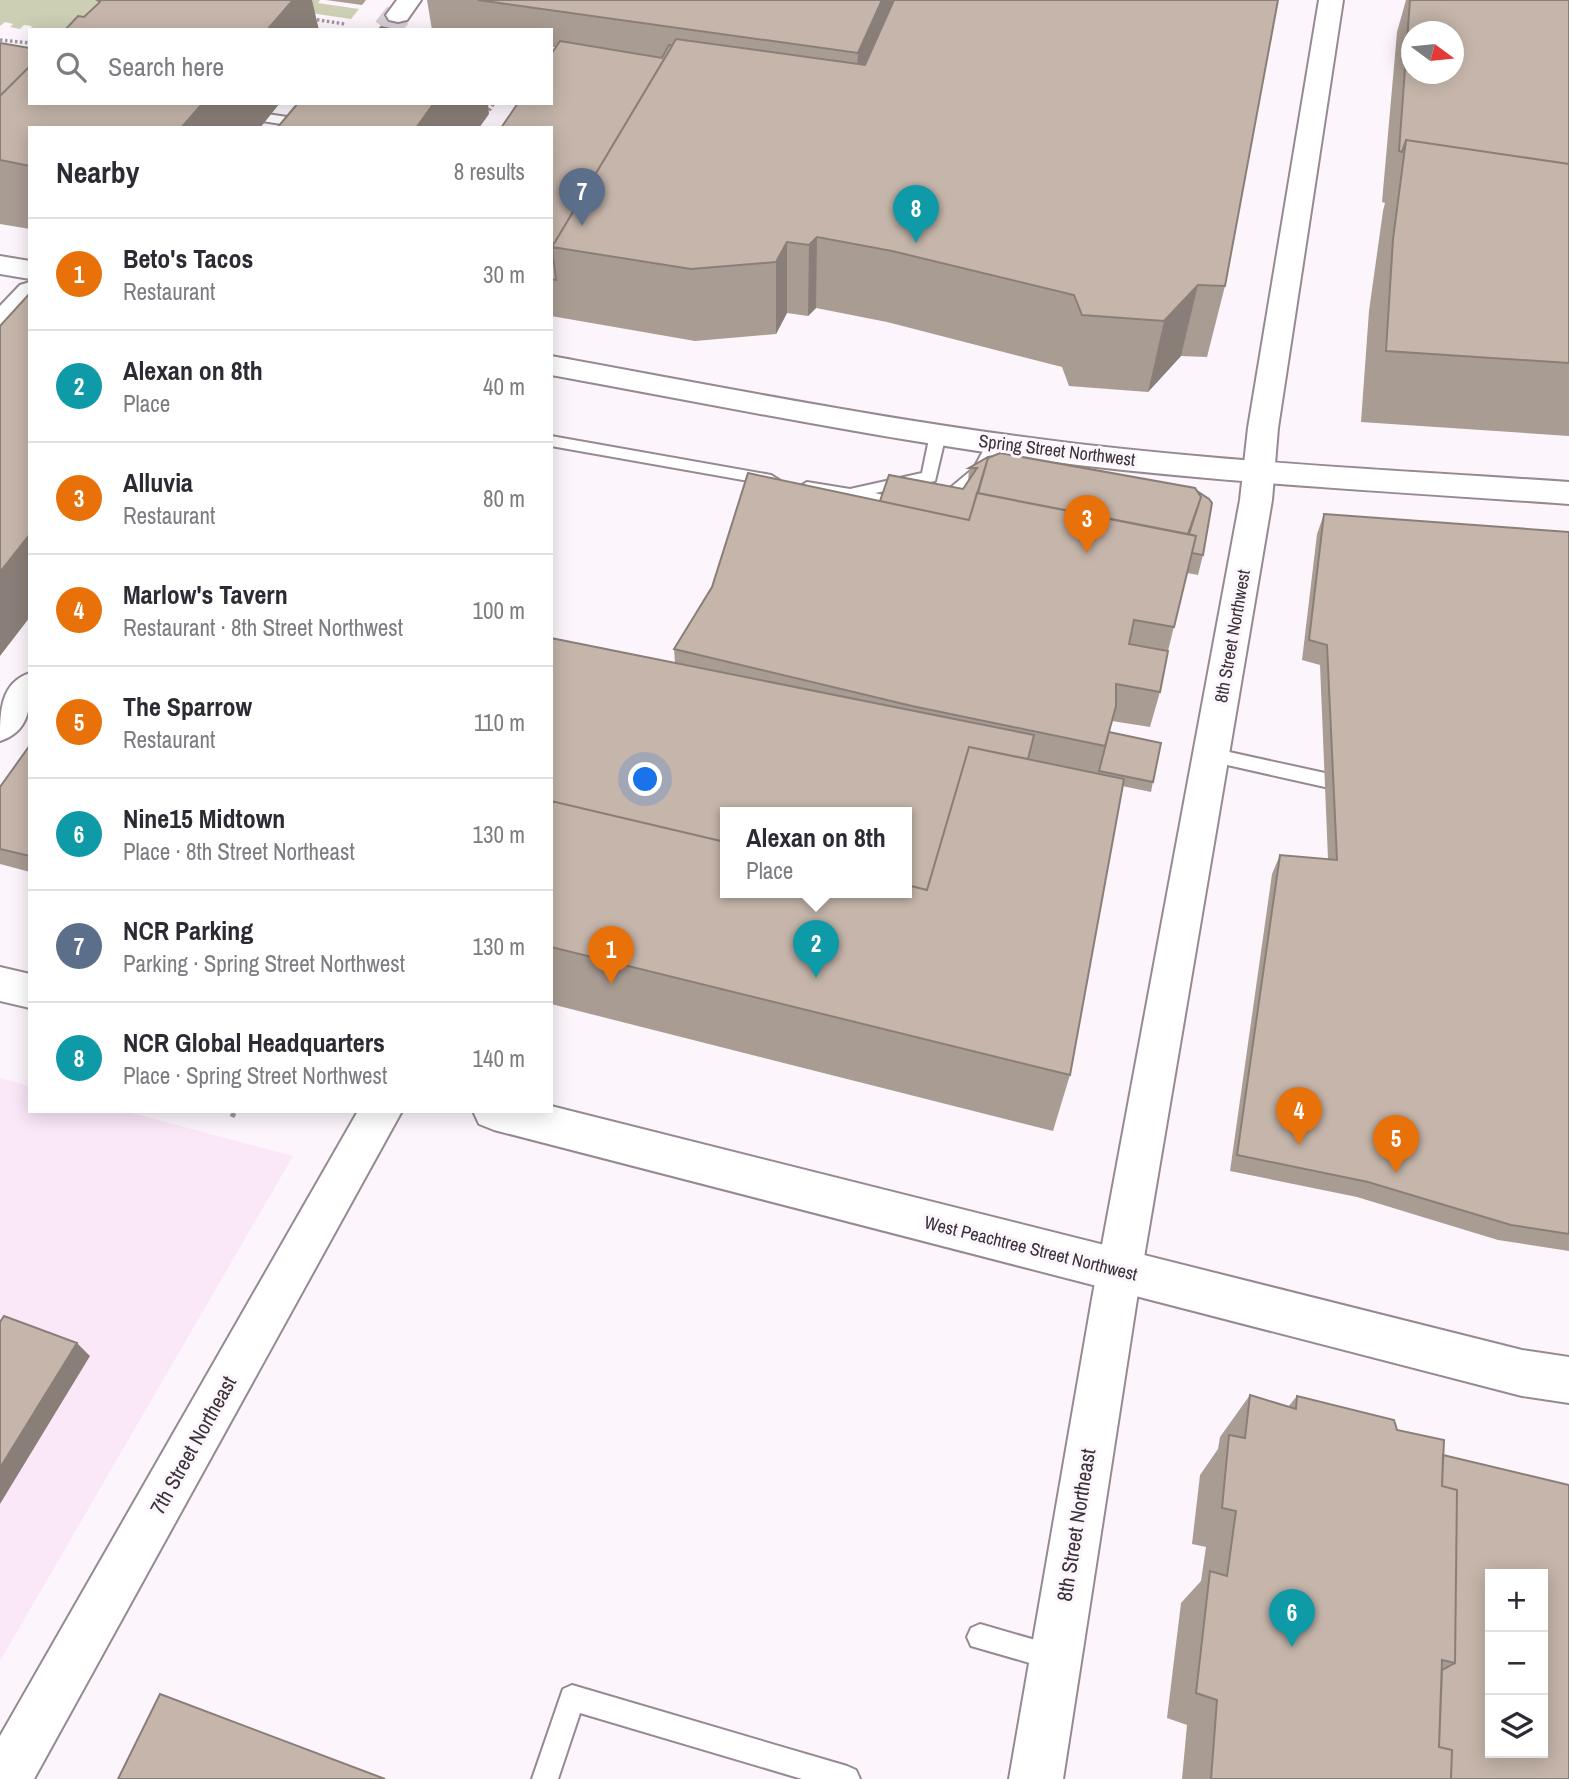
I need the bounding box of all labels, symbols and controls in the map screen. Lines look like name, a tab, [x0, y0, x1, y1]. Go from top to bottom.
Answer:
north arrow	[1401, 21, 1464, 84]
search box	[28, 28, 553, 105]
icon: search	[52, 48, 90, 86]
text: Search here	[108, 49, 224, 84]
text: Nearby	[56, 152, 139, 192]
text: 8 results	[454, 156, 525, 187]
pin: 7	[559, 168, 605, 226]
pin: 8	[893, 185, 939, 243]
text: Beto's Tacos	[123, 241, 253, 276]
text: 1	[74, 259, 84, 290]
text: 30 m	[483, 259, 525, 290]
text: Restaurant	[123, 276, 215, 307]
text: Alexan on 8th	[123, 353, 263, 388]
text: 2	[74, 371, 84, 402]
text: 40 m	[483, 371, 525, 402]
text: Place	[123, 388, 170, 419]
street label: Spring Street Northwest	[977, 428, 1137, 472]
text: Alluvia	[123, 465, 193, 500]
text: 3	[74, 483, 84, 514]
text: 80 m	[483, 483, 525, 514]
pin: 3	[1064, 495, 1110, 553]
text: Restaurant	[123, 500, 215, 531]
street label: 8th Street Northwest	[1208, 568, 1256, 704]
text: Marlow's Tavern	[123, 577, 288, 612]
text: 4	[74, 595, 84, 626]
text: 100 m	[473, 595, 525, 626]
text: Restaurant · 8th Street Northwest	[123, 612, 403, 643]
text: The Sparrow	[123, 689, 252, 724]
text: 5	[74, 707, 84, 738]
text: 110 m	[474, 707, 525, 738]
text: Restaurant	[123, 724, 215, 755]
your location	[628, 762, 662, 796]
text: Nine15 Midtown	[123, 801, 285, 836]
popup	[720, 807, 912, 898]
text: 6	[74, 819, 84, 850]
text: 130 m	[473, 819, 525, 850]
text: Alexan on 8th	[746, 820, 886, 855]
text: Place · 8th Street Northeast	[123, 836, 355, 867]
text: Place	[746, 855, 793, 886]
text: NCR Parking	[123, 913, 253, 948]
pin: 2	[793, 920, 839, 978]
pin: 1	[588, 926, 634, 984]
text: 7	[74, 931, 84, 962]
text: 130 m	[473, 931, 525, 962]
text: Parking · Spring Street Northwest	[123, 948, 405, 979]
text: NCR Global Headquarters	[123, 1025, 385, 1060]
text: 8	[74, 1043, 84, 1074]
text: 140 m	[473, 1043, 525, 1074]
text: Place · Spring Street Northwest	[123, 1060, 387, 1091]
pin: 4	[1276, 1087, 1322, 1145]
pin: 5	[1373, 1115, 1419, 1173]
street label: West Peachtree Street Northwest	[922, 1209, 1140, 1287]
street label: 7th Street Northeast	[143, 1370, 243, 1519]
street label: 8th Street Northeast	[1050, 1446, 1102, 1603]
map controls	[1485, 1569, 1548, 1758]
button: +	[1485, 1569, 1548, 1632]
pin: 6	[1269, 1589, 1315, 1647]
button: −	[1485, 1632, 1548, 1695]
button: layers	[1485, 1695, 1548, 1758]

